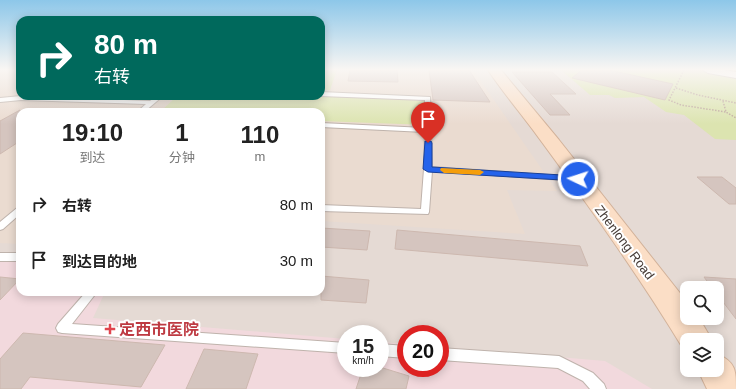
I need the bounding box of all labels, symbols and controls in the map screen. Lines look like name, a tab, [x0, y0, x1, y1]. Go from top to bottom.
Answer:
text: 80 m	[94, 29, 158, 60]
icon: right	[28, 32, 80, 84]
text: 右转	[94, 67, 130, 87]
pin	[411, 102, 445, 143]
icon: arrive	[417, 108, 439, 130]
text: 19:10	[62, 119, 123, 146]
text: 1	[175, 119, 189, 146]
text: 110	[241, 121, 279, 148]
text: m	[255, 149, 265, 164]
text: 到达	[79, 150, 105, 165]
text: 分钟	[169, 150, 195, 165]
position arrow	[557, 158, 599, 200]
icon: right	[28, 193, 50, 215]
text: 80 m	[280, 196, 313, 213]
text: 右转	[62, 197, 92, 214]
street label: Zhenlong Road	[592, 202, 657, 282]
icon: arrive	[28, 249, 50, 271]
text: 30 m	[280, 252, 313, 269]
text: 到达目的地	[62, 253, 137, 270]
map controls	[680, 281, 724, 377]
button: search	[680, 281, 724, 325]
place label: 定西市医院	[119, 321, 199, 338]
marker: 定西市医院	[104, 323, 116, 335]
speed limit sign: 20	[397, 325, 449, 377]
button: layers	[680, 333, 724, 377]
text: 15	[352, 335, 374, 357]
text: km/h	[352, 355, 374, 366]

